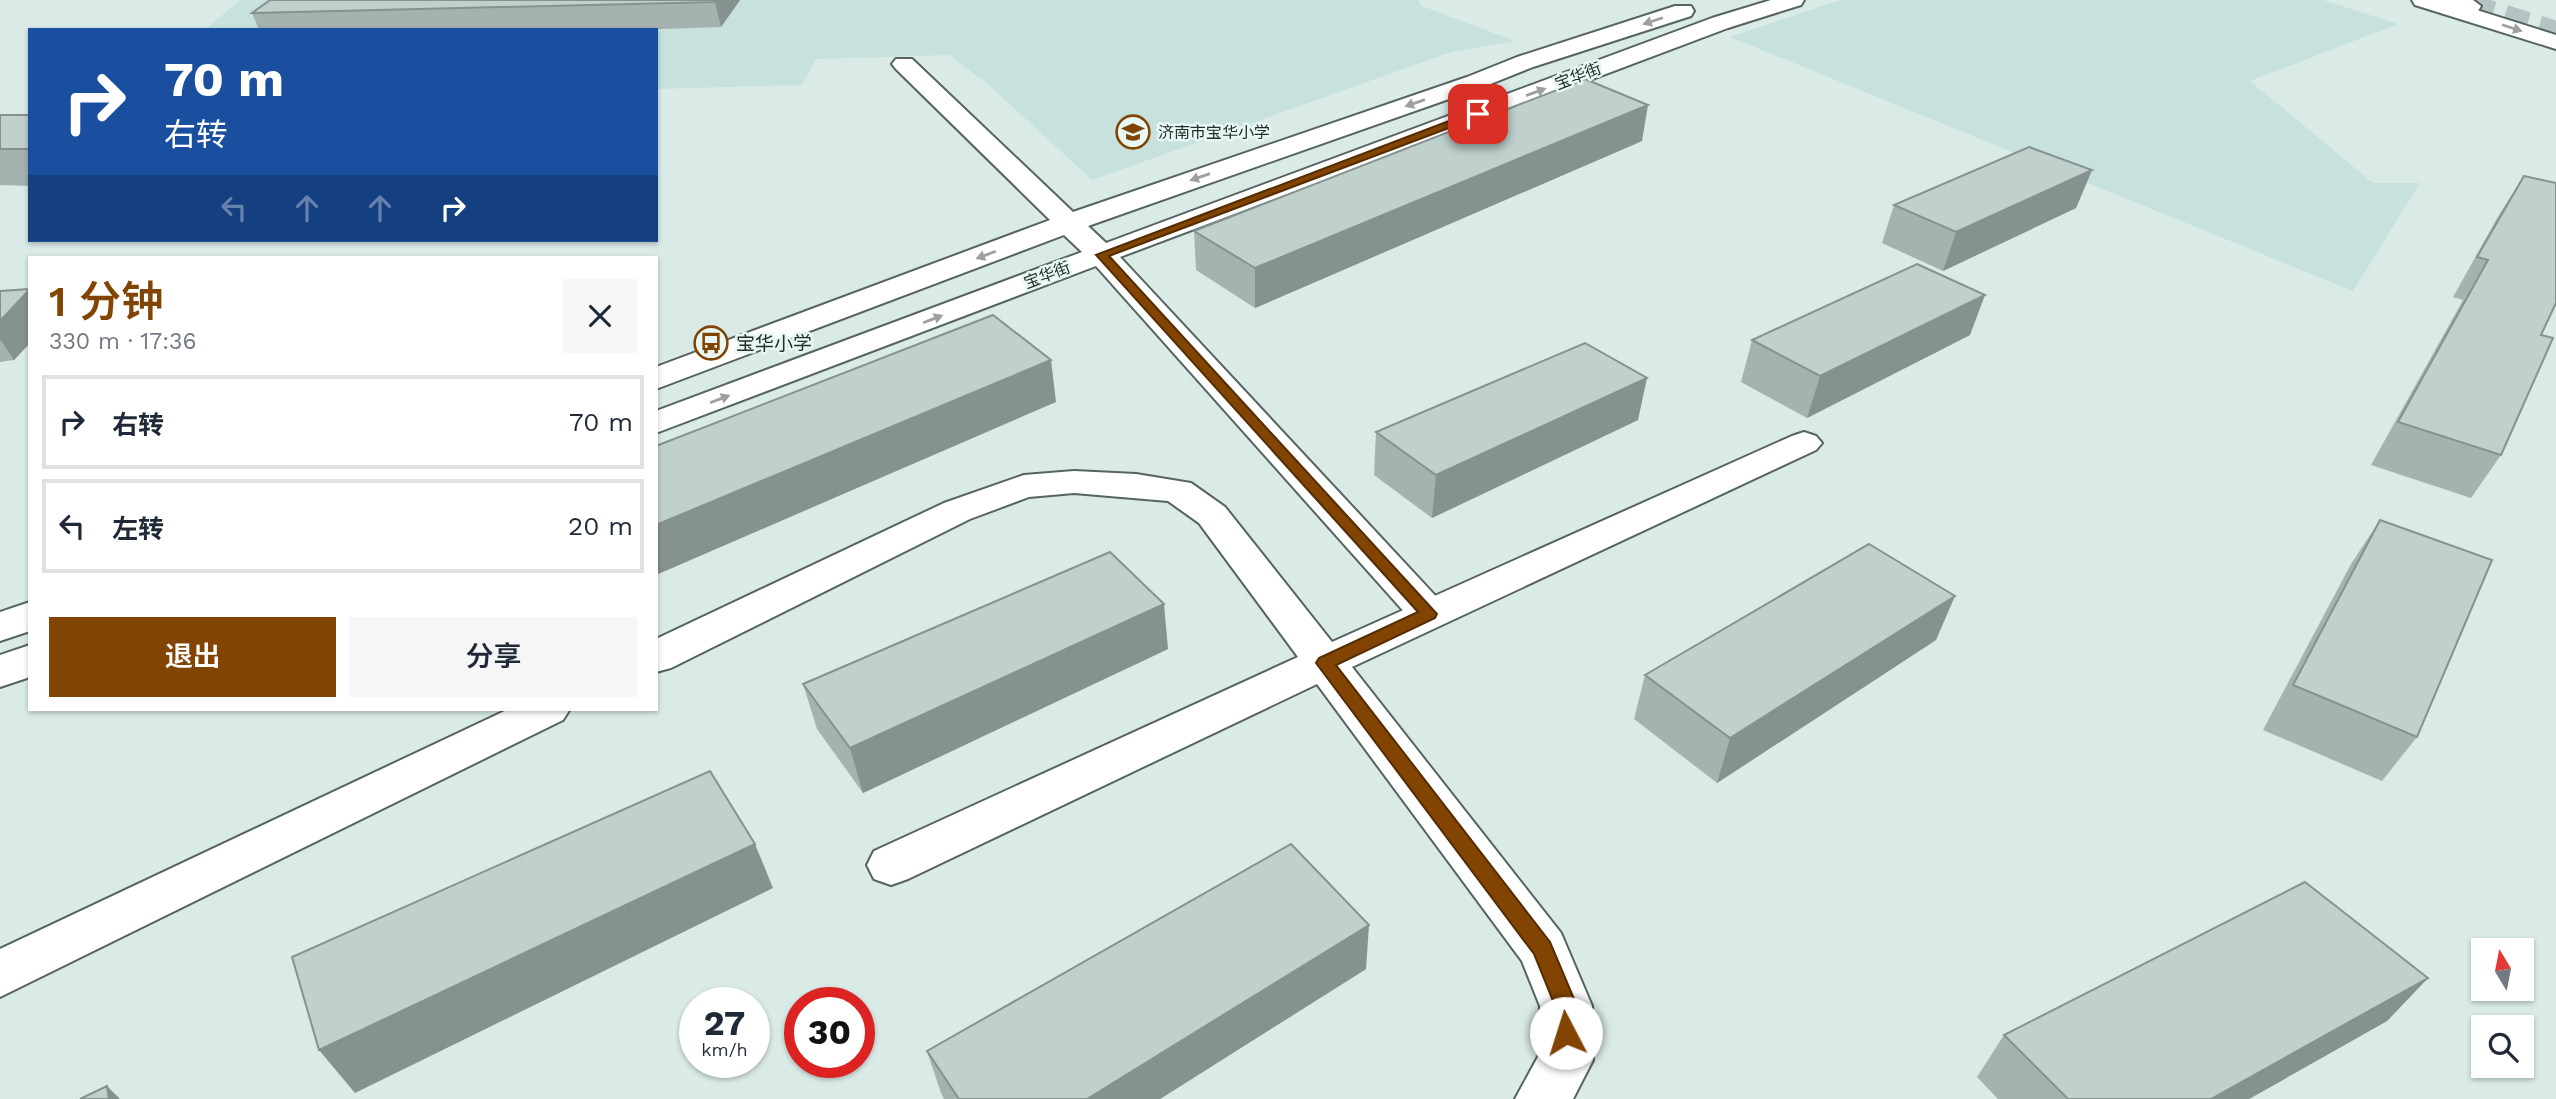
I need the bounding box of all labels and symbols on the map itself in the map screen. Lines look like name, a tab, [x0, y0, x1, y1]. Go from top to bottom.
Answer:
one-way arrow	[1642, 16, 1663, 26]
one-way arrow	[2501, 23, 2522, 34]
street label: 宝华街	[1552, 59, 1604, 93]
pin	[1448, 84, 1508, 144]
one-way arrow	[1525, 86, 1546, 97]
one-way arrow	[1404, 98, 1425, 109]
school or university icon: 济南市宝华小学	[1114, 113, 1152, 151]
place label: 济南市宝华小学	[1158, 123, 1270, 142]
one-way arrow	[1189, 172, 1210, 183]
one-way arrow	[976, 249, 997, 260]
street label: 宝华街	[1021, 258, 1073, 292]
one-way arrow	[922, 313, 943, 324]
bus stop icon: 宝华小学	[692, 324, 730, 362]
place label: 宝华小学	[736, 332, 812, 355]
one-way arrow	[710, 393, 731, 404]
north arrow	[2471, 938, 2534, 1001]
speed limit sign: 30	[784, 987, 875, 1078]
position arrow	[1529, 996, 1603, 1070]

